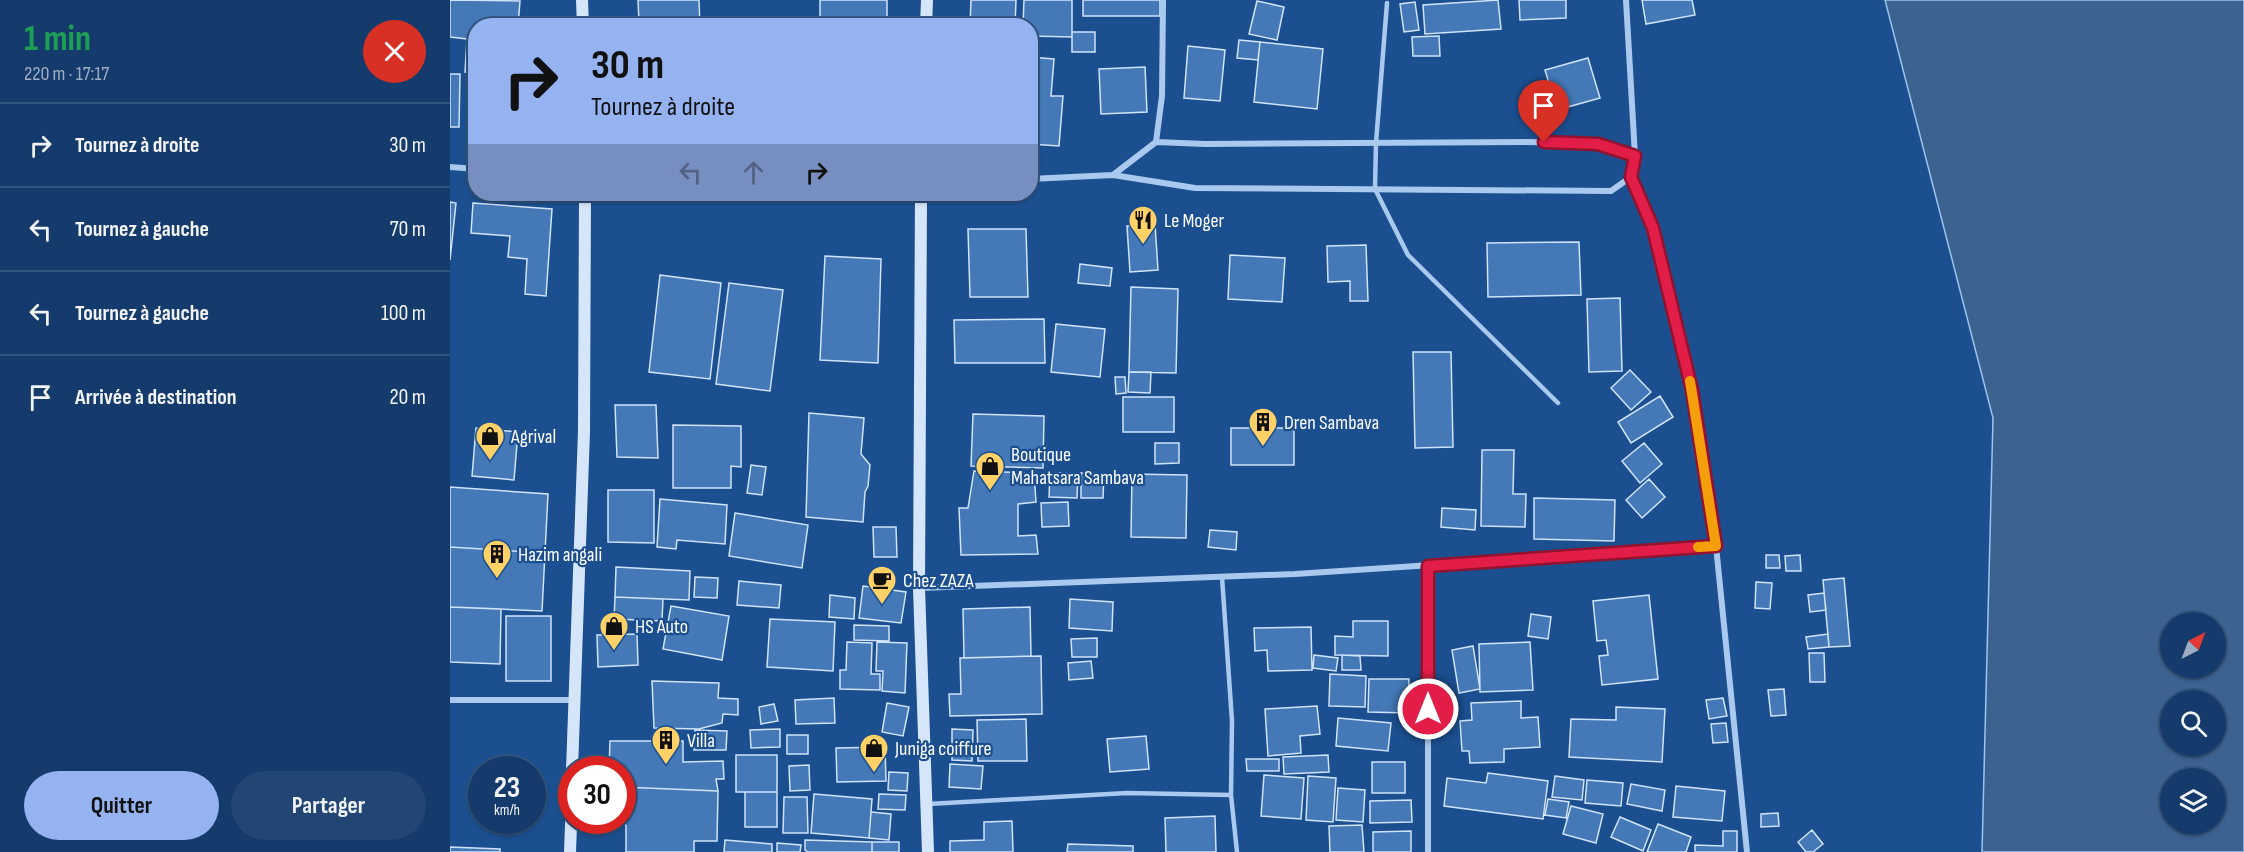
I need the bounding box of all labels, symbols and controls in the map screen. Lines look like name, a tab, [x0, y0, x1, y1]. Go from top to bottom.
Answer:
text: 1 min	[24, 18, 91, 61]
button: close	[363, 20, 426, 83]
text: 30 m	[591, 40, 664, 91]
icon: right	[492, 42, 570, 120]
text: 220 m · 17:17	[24, 62, 109, 86]
pin	[1518, 80, 1569, 142]
icon: arrive	[1527, 89, 1560, 122]
text: Tournez à droite	[591, 91, 735, 123]
icon: right	[24, 129, 57, 162]
text: Tournez à droite	[75, 132, 200, 159]
text: 30 m	[389, 132, 426, 159]
icon: left	[674, 156, 707, 189]
icon: ahead	[737, 156, 770, 189]
icon: right	[800, 156, 833, 189]
restaurant icon: Le Moger	[1127, 204, 1159, 246]
place label: Le Moger	[1164, 209, 1224, 233]
icon: left	[24, 213, 57, 246]
text: Tournez à gauche	[75, 216, 209, 243]
text: 70 m	[390, 216, 426, 243]
icon: left	[24, 297, 57, 330]
text: Tournez à gauche	[75, 300, 209, 327]
text: 100 m	[381, 300, 426, 327]
icon: arrive	[24, 381, 57, 414]
text: Arrivée à destination	[75, 384, 237, 411]
text: 20 m	[390, 384, 426, 411]
building icon: Dren Sambava	[1247, 406, 1279, 448]
place label: Dren Sambava	[1284, 411, 1379, 435]
shop icon: Agrival	[474, 420, 506, 462]
place label: Agrival	[510, 425, 556, 449]
place label: Boutique Mahatsara Sambava	[1011, 443, 1144, 490]
shop icon: Boutique Mahatsara Sambava	[974, 450, 1006, 492]
building icon: Hazim angali	[481, 538, 513, 580]
place label: Hazim angali	[518, 543, 602, 567]
cafe icon: Chez ZAZA	[866, 564, 898, 606]
place label: Chez ZAZA	[903, 569, 974, 593]
shop icon: HS Auto	[598, 610, 630, 652]
north arrow	[2160, 612, 2226, 678]
map controls	[2160, 612, 2226, 834]
place label: HS Auto	[635, 615, 688, 639]
position arrow	[1396, 677, 1460, 741]
button: search	[2160, 690, 2226, 756]
building icon: Villa	[650, 724, 682, 766]
place label: Villa	[687, 729, 715, 753]
shop icon: Juniga coiffure	[858, 732, 890, 774]
place label: Juniga coiffure	[894, 737, 992, 761]
speed limit sign: 30	[558, 756, 636, 834]
button: layers	[2160, 768, 2226, 834]
text: 23	[494, 770, 520, 806]
button: Quitter	[24, 771, 219, 840]
button: Partager	[231, 771, 426, 840]
text: km/h	[494, 801, 520, 820]

